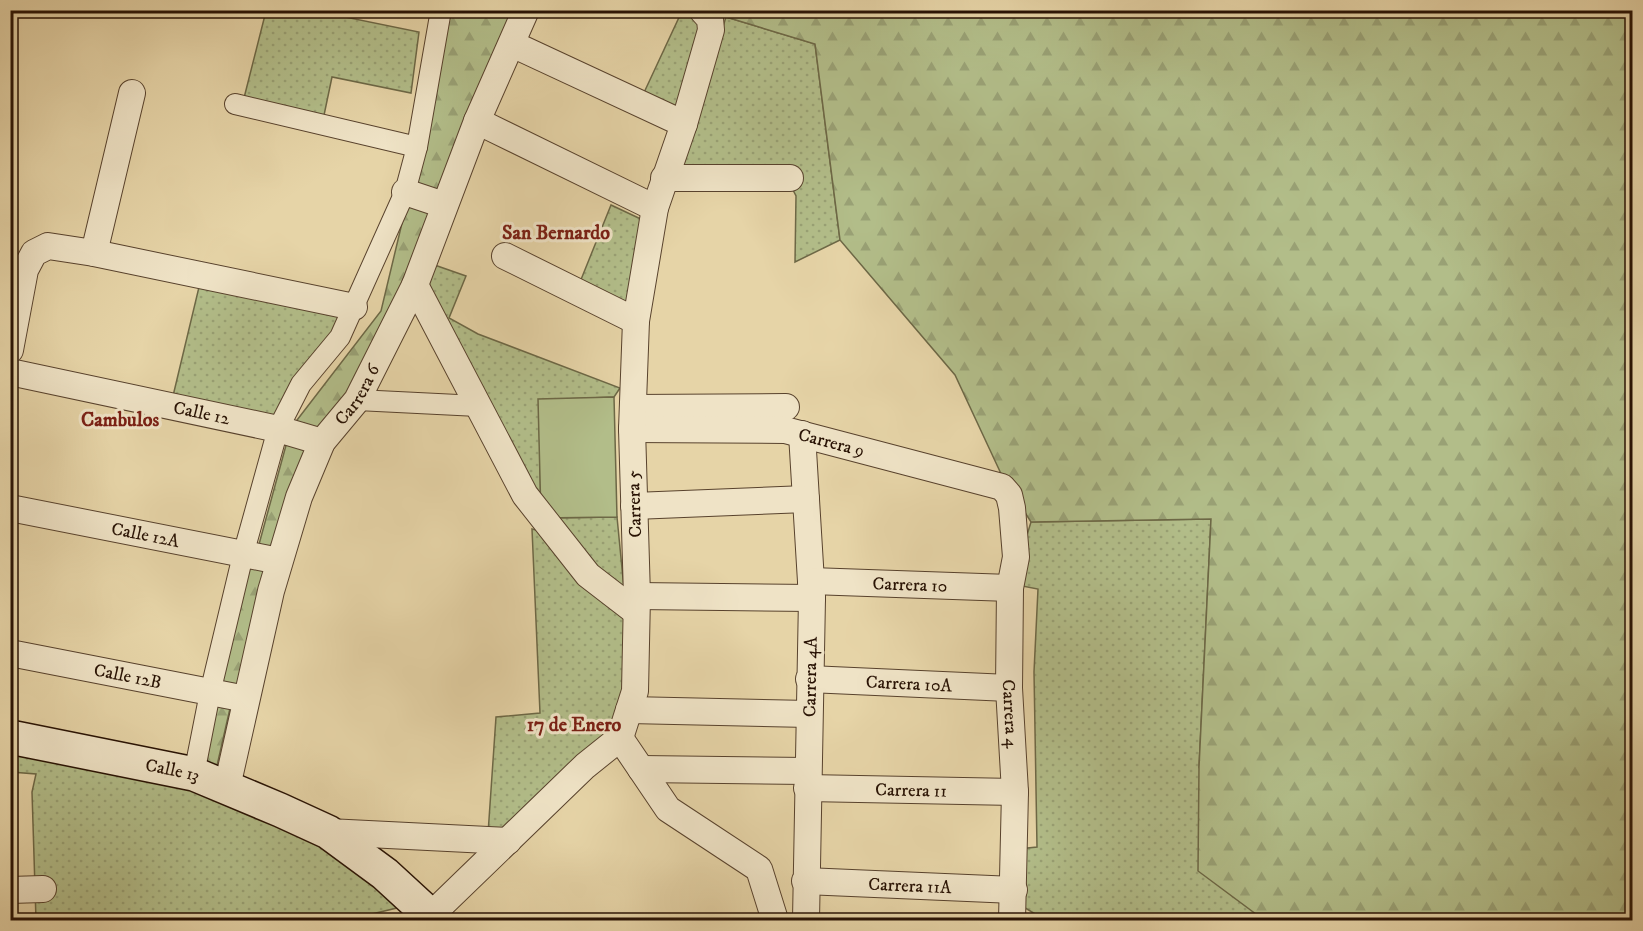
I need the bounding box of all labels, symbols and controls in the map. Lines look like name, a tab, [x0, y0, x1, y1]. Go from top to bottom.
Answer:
district label: San Bernardo	[502, 221, 610, 246]
street label: Carrera 6	[331, 360, 385, 430]
street label: Calle 12	[171, 397, 232, 430]
district label: Cambulos	[81, 408, 159, 433]
street label: Carrera 9	[796, 424, 867, 462]
street label: Carrera 5	[623, 470, 647, 538]
street label: Calle 12A	[109, 518, 182, 553]
street label: Carrera 10	[872, 573, 948, 598]
street label: Carrera 4A	[799, 636, 823, 717]
street label: Calle 12B	[92, 660, 163, 694]
street label: Carrera 10A	[865, 672, 953, 697]
street label: Carrera 4	[997, 679, 1023, 750]
district label: 17 de Enero	[527, 713, 622, 738]
street label: Calle 13	[143, 754, 203, 787]
street label: Carrera 11	[875, 779, 947, 803]
street label: Carrera 11A	[868, 874, 953, 899]

